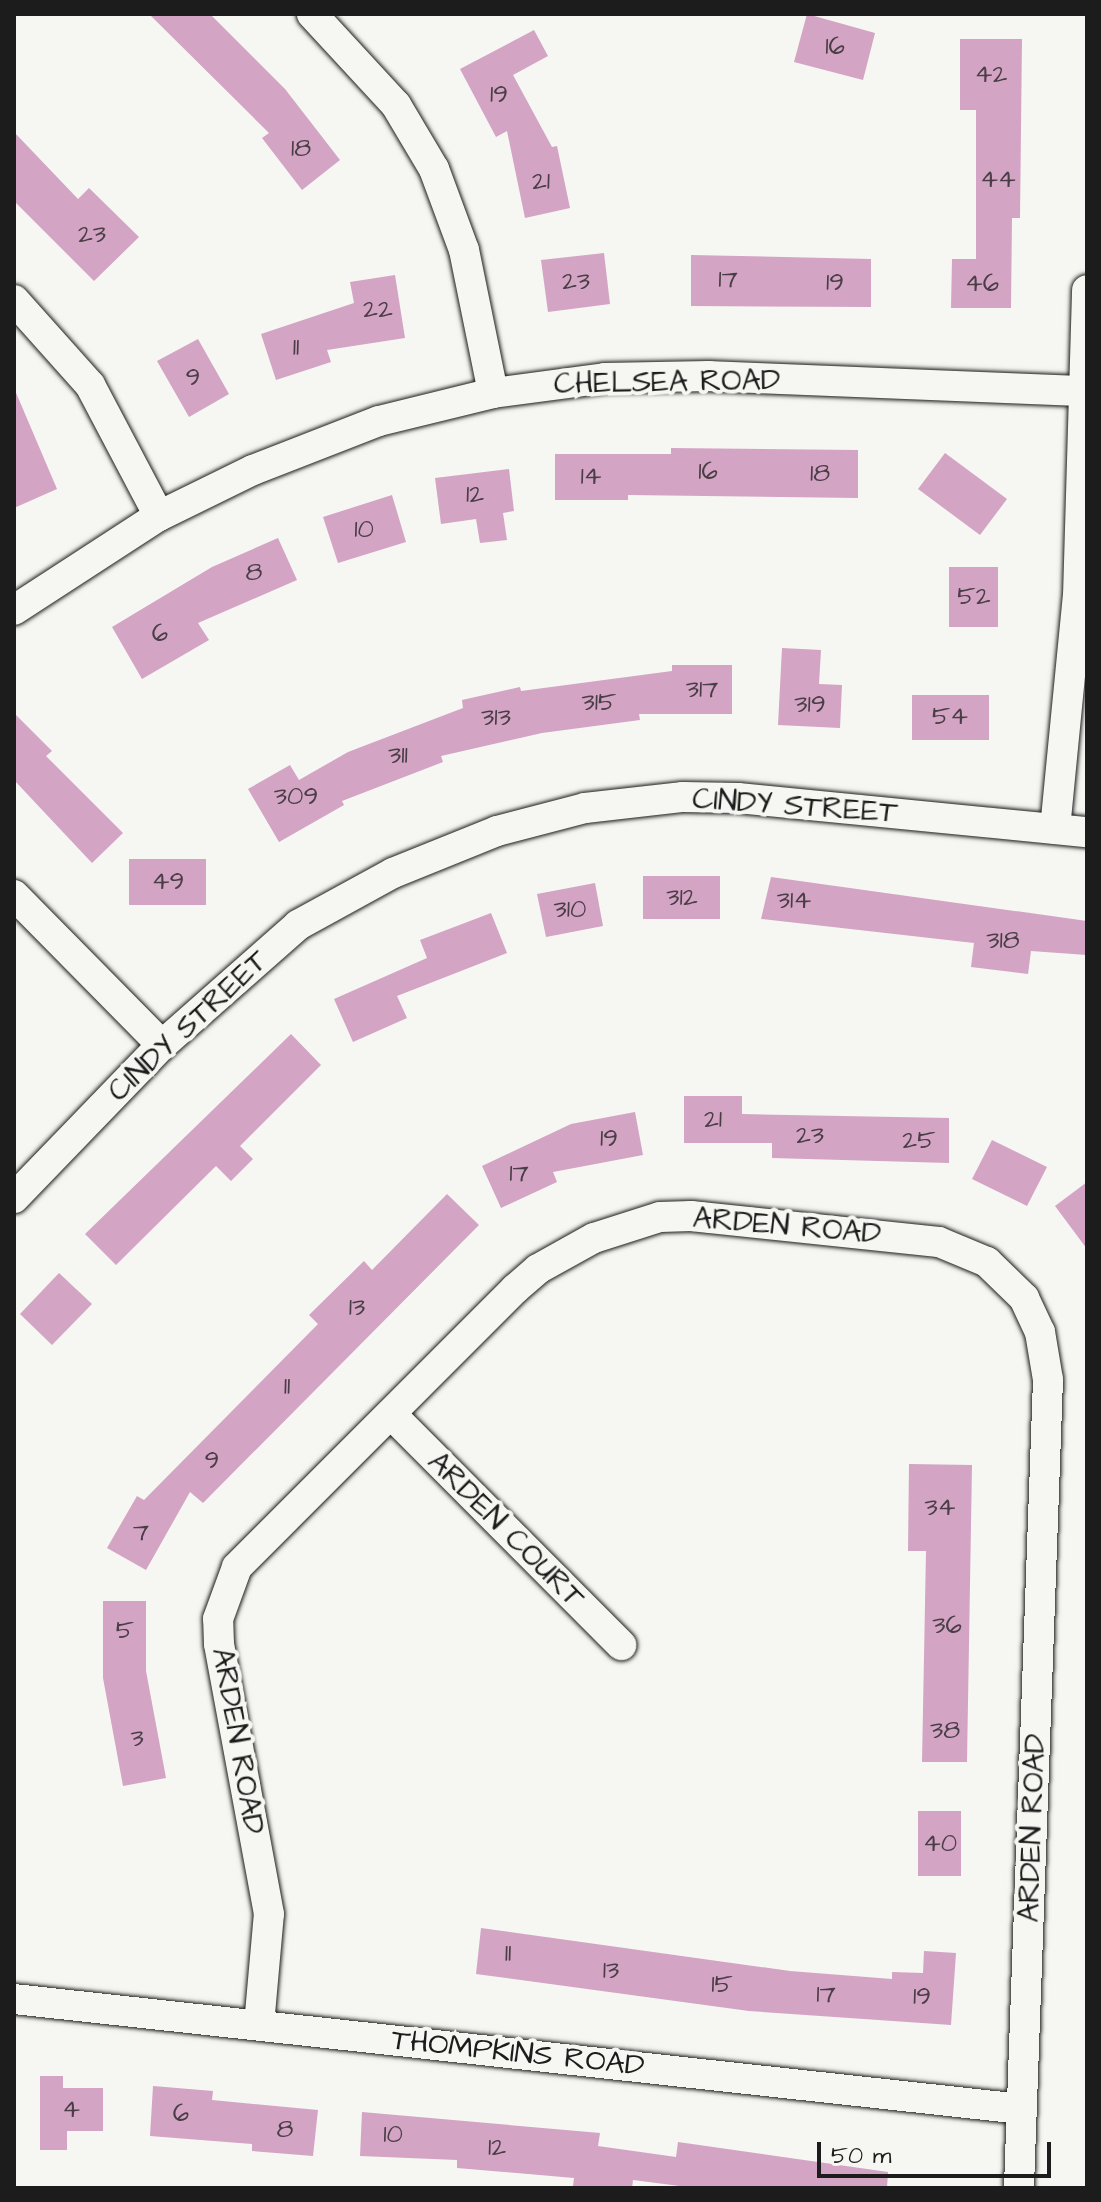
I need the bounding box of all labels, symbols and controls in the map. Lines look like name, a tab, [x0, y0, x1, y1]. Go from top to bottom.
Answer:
house number: 16	[825, 31, 845, 63]
house number: 42	[975, 59, 1007, 91]
house number: 19	[490, 79, 508, 111]
house number: 18	[291, 133, 311, 165]
house number: 44	[980, 164, 1016, 196]
house number: 21	[532, 166, 550, 198]
house number: 23	[78, 219, 106, 251]
house number: 17	[718, 264, 738, 296]
house number: 23	[562, 266, 590, 298]
house number: 19	[826, 267, 844, 299]
house number: 46	[965, 268, 999, 300]
house number: 22	[363, 294, 393, 326]
house number: 11	[293, 332, 299, 364]
house number: 9	[186, 362, 200, 394]
street label: CHELSEA ROAD	[554, 362, 780, 402]
house number: 16	[698, 456, 718, 488]
house number: 18	[810, 458, 830, 490]
house number: 14	[580, 461, 602, 493]
house number: 12	[466, 479, 484, 511]
house number: 10	[354, 514, 374, 546]
house number: 8	[246, 557, 262, 589]
house number: 52	[957, 581, 991, 613]
house number: 6	[152, 618, 168, 650]
house number: 317	[686, 674, 718, 706]
house number: 315	[582, 687, 616, 719]
house number: 319	[794, 689, 826, 721]
house number: 54	[932, 701, 968, 733]
house number: 313	[481, 702, 511, 734]
house number: 311	[388, 740, 408, 772]
house number: 309	[274, 781, 318, 813]
street label: CINDY STREET	[691, 781, 899, 831]
house number: 49	[152, 866, 184, 898]
house number: 312	[666, 882, 698, 914]
house number: 314	[777, 885, 811, 917]
house number: 310	[554, 894, 586, 926]
house number: 318	[986, 925, 1020, 957]
street label: CINDY STREET	[101, 943, 275, 1109]
house number: 21	[704, 1104, 722, 1136]
house number: 23	[796, 1120, 824, 1152]
house number: 19	[600, 1123, 618, 1155]
house number: 25	[902, 1125, 936, 1157]
house number: 17	[509, 1158, 529, 1190]
street label: ARDEN ROAD	[691, 1200, 883, 1252]
house number: 13	[349, 1292, 365, 1324]
house number: 11	[284, 1371, 290, 1403]
street label: ARDEN COURT	[420, 1444, 592, 1616]
house number: 9	[205, 1445, 219, 1477]
house number: 34	[925, 1492, 955, 1524]
house number: 7	[133, 1517, 149, 1549]
house number: 36	[932, 1610, 962, 1642]
house number: 5	[116, 1615, 134, 1647]
street label: ARDEN ROAD	[204, 1645, 272, 1837]
house number: 38	[930, 1715, 960, 1747]
house number: 3	[130, 1723, 144, 1755]
street label: ARDEN ROAD	[1011, 1733, 1053, 1923]
house number: 40	[923, 1828, 957, 1860]
house number: 11	[505, 1938, 511, 1970]
house number: 13	[603, 1955, 619, 1987]
house number: 15	[711, 1969, 733, 2001]
house number: 17	[816, 1979, 836, 2011]
house number: 19	[913, 1981, 931, 2013]
street label: THOMPKINS ROAD	[390, 2022, 646, 2084]
house number: 4	[62, 2094, 80, 2126]
house number: 6	[173, 2098, 189, 2130]
house number: 8	[277, 2114, 293, 2146]
house number: 10	[383, 2119, 403, 2151]
scale bar	[821, 2126, 1055, 2176]
house number: 12	[488, 2132, 506, 2164]
text: 50 m	[831, 2139, 891, 2173]

